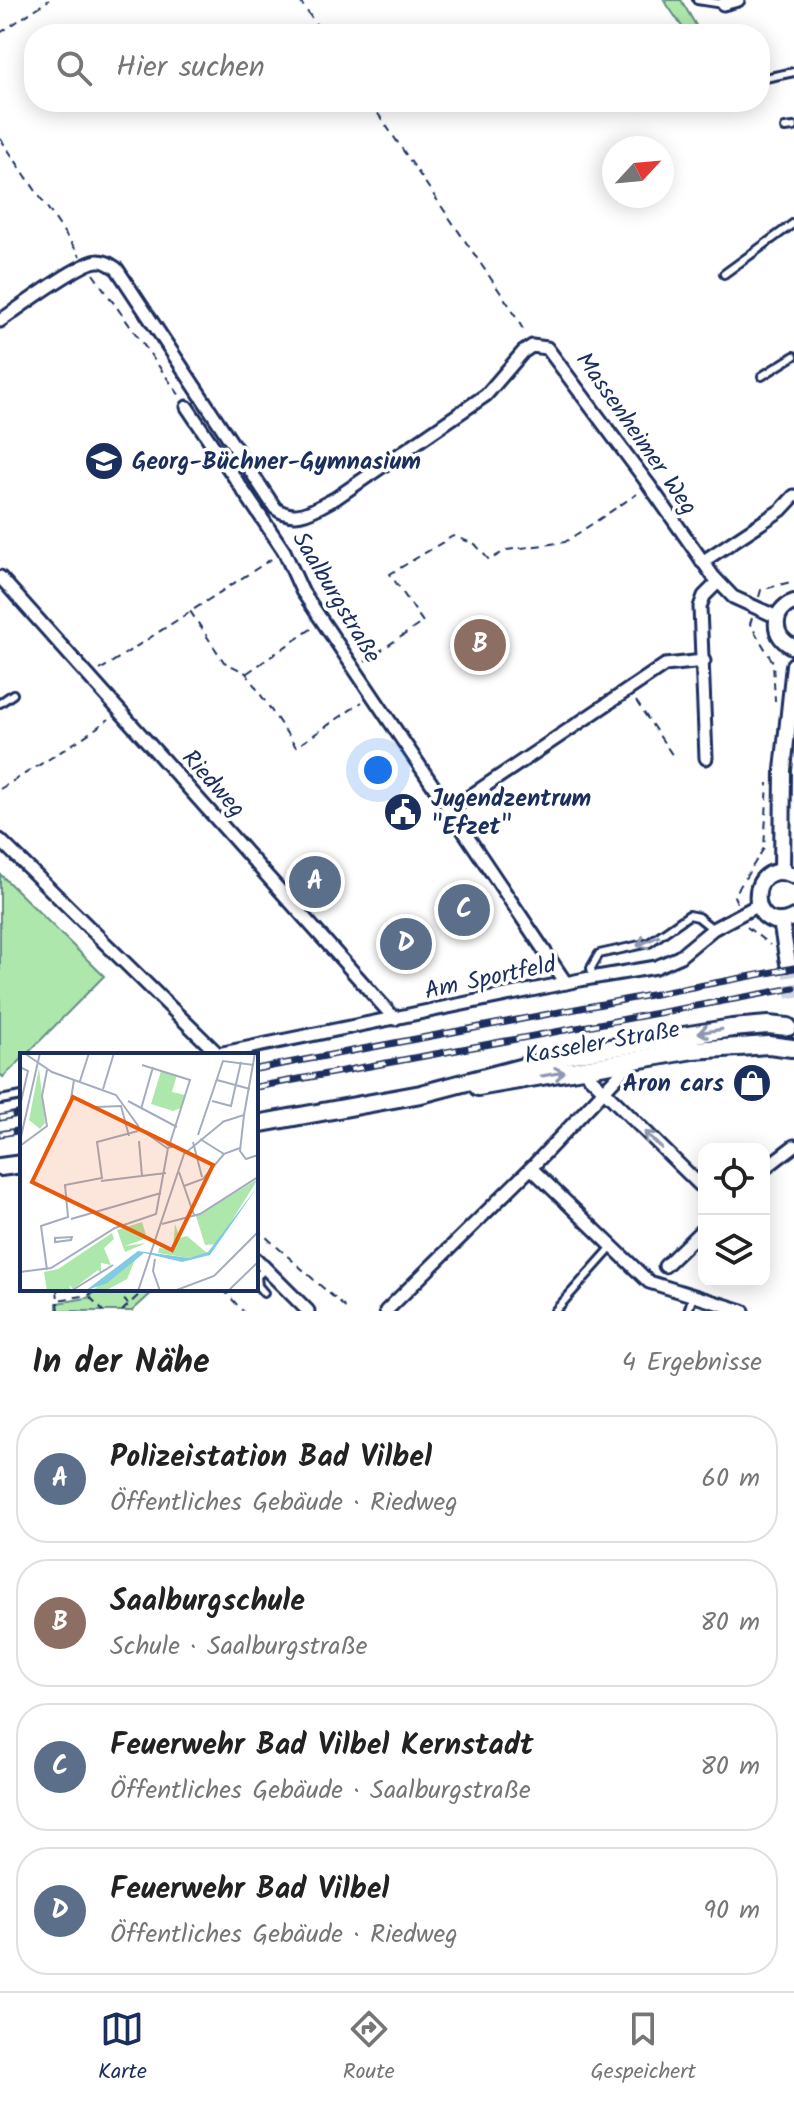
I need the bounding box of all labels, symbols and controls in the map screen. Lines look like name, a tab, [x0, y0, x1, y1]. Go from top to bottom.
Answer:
search box	[24, 24, 770, 112]
text: Hier suchen	[116, 44, 265, 92]
icon: search	[52, 46, 96, 90]
north arrow	[602, 136, 674, 208]
street label: Massenheimer Weg	[565, 344, 707, 524]
school or university icon: Georg-Büchner-Gymnasium	[83, 440, 125, 482]
place label: Georg-Büchner-Gymnasium	[132, 443, 421, 482]
street label: Saalburgstraße	[281, 524, 391, 671]
pin: B	[454, 615, 506, 675]
street label: Riedweg	[171, 741, 254, 827]
your location	[358, 750, 398, 790]
place label: Jugendzentrum "Efzet"	[431, 780, 591, 847]
public building icon: Jugendzentrum "Efzet"	[382, 791, 424, 833]
pin: A	[289, 852, 341, 912]
pin: C	[438, 880, 490, 940]
pin: D	[380, 914, 432, 974]
one-way arrow	[636, 934, 660, 949]
street label: Am Sportfeld	[421, 945, 561, 1011]
street label: Kasseler Straße	[522, 1011, 683, 1076]
one-way arrow	[698, 1024, 723, 1039]
inset map	[20, 1053, 258, 1291]
shop icon: Aron cars	[731, 1062, 773, 1104]
place label: Aron cars	[623, 1065, 724, 1104]
one-way arrow	[540, 1066, 565, 1081]
one-way arrow	[644, 1131, 663, 1150]
map controls	[698, 1143, 770, 1287]
button: locate	[698, 1143, 770, 1215]
button: layers	[698, 1215, 770, 1287]
text: In der Nähe	[32, 1336, 210, 1390]
text: 4 Ergebnisse	[622, 1342, 762, 1384]
text: Polizeistation Bad Vilbel	[110, 1434, 432, 1482]
text: A	[52, 1458, 68, 1500]
text: 60 m	[701, 1458, 760, 1500]
text: Öffentliches Gebäude · Riedweg	[110, 1482, 458, 1524]
text: Saalburgschule	[110, 1578, 305, 1626]
text: B	[52, 1602, 68, 1644]
text: 80 m	[700, 1602, 760, 1644]
text: Schule · Saalburgstraße	[110, 1626, 367, 1668]
text: Feuerwehr Bad Vilbel Kernstadt	[110, 1722, 534, 1770]
text: C	[52, 1746, 68, 1788]
text: 80 m	[700, 1746, 760, 1788]
text: Öffentliches Gebäude · Saalburgstraße	[110, 1770, 531, 1812]
text: Feuerwehr Bad Vilbel	[110, 1866, 389, 1914]
text: D	[51, 1890, 69, 1932]
text: 90 m	[703, 1890, 760, 1932]
text: Öffentliches Gebäude · Riedweg	[110, 1914, 458, 1956]
tab: Karte	[98, 2007, 147, 2090]
tab: Route	[343, 2007, 395, 2090]
tab: Gespeichert	[590, 2007, 696, 2090]

